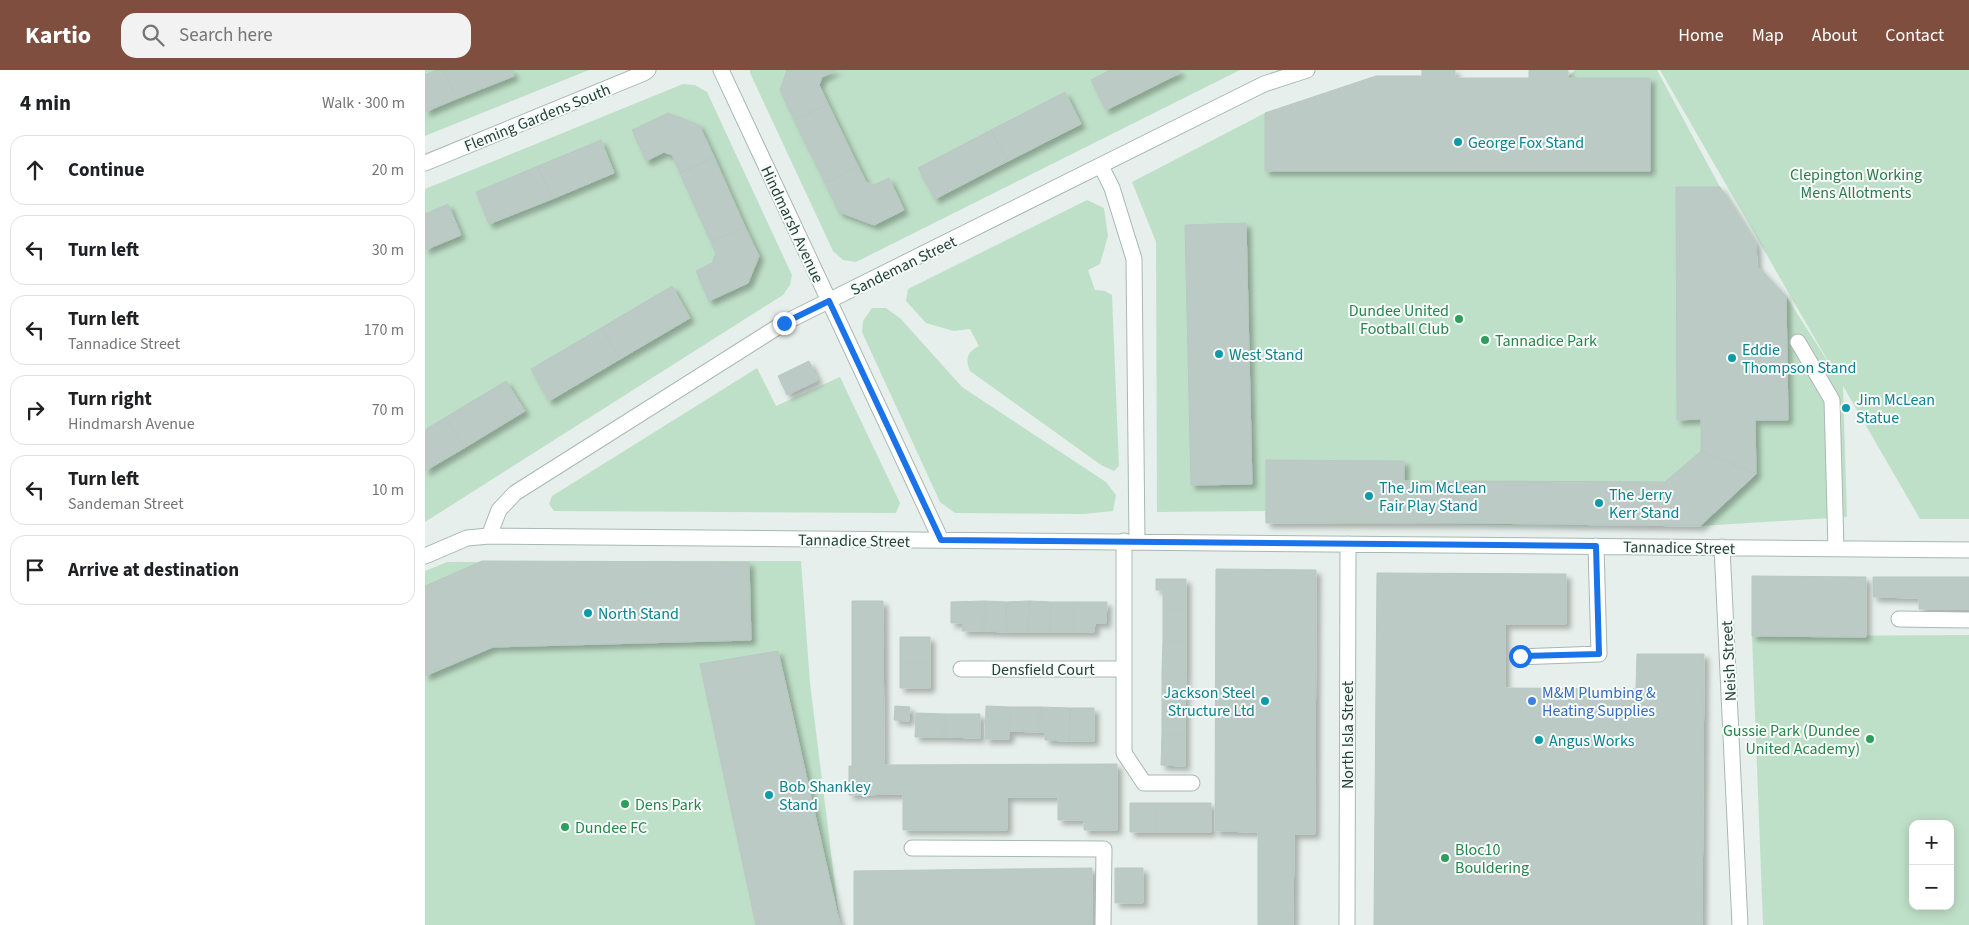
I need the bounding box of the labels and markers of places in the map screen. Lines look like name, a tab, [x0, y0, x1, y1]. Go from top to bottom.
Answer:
place label: George Fox Stand	[1468, 132, 1584, 154]
marker: George Fox Stand	[1452, 136, 1464, 148]
place label: Dundee United Football Club	[1349, 300, 1449, 340]
marker: Dundee United Football Club	[1453, 313, 1465, 325]
place label: Tannadice Park	[1495, 330, 1597, 352]
marker: Tannadice Park	[1479, 334, 1491, 346]
place label: Eddie Thompson Stand	[1742, 339, 1856, 379]
place label: West Stand	[1229, 344, 1303, 366]
marker: West Stand	[1213, 348, 1225, 360]
marker: Eddie Thompson Stand	[1726, 352, 1738, 364]
place label: Jim McLean Statue	[1856, 389, 1935, 429]
marker: Jim McLean Statue	[1840, 402, 1852, 414]
place label: The Jim McLean Fair Play Stand	[1379, 477, 1487, 517]
place label: The Jerry Kerr Stand	[1609, 484, 1679, 524]
marker: The Jim McLean Fair Play Stand	[1363, 490, 1375, 502]
marker: The Jerry Kerr Stand	[1593, 497, 1605, 509]
place label: North Stand	[598, 603, 679, 625]
marker: North Stand	[582, 607, 594, 619]
place label: Jackson Steel Structure Ltd	[1163, 682, 1255, 722]
place label: M&M Plumbing & Heating Supplies	[1542, 682, 1656, 722]
marker: Jackson Steel Structure Ltd	[1259, 695, 1271, 707]
marker: M&M Plumbing & Heating Supplies	[1526, 695, 1538, 707]
place label: Gussie Park (Dundee United Academy)	[1723, 720, 1860, 760]
place label: Angus Works	[1549, 730, 1635, 752]
marker: Gussie Park (Dundee United Academy)	[1864, 733, 1876, 745]
marker: Angus Works	[1533, 734, 1545, 746]
place label: Bob Shankley Stand	[779, 776, 871, 816]
marker: Bob Shankley Stand	[763, 789, 775, 801]
place label: Dens Park	[635, 794, 701, 816]
marker: Dens Park	[619, 798, 631, 810]
place label: Dundee FC	[575, 817, 647, 839]
marker: Dundee FC	[559, 821, 571, 833]
place label: Bloc10 Bouldering	[1455, 839, 1529, 879]
marker: Bloc10 Bouldering	[1439, 852, 1451, 864]

